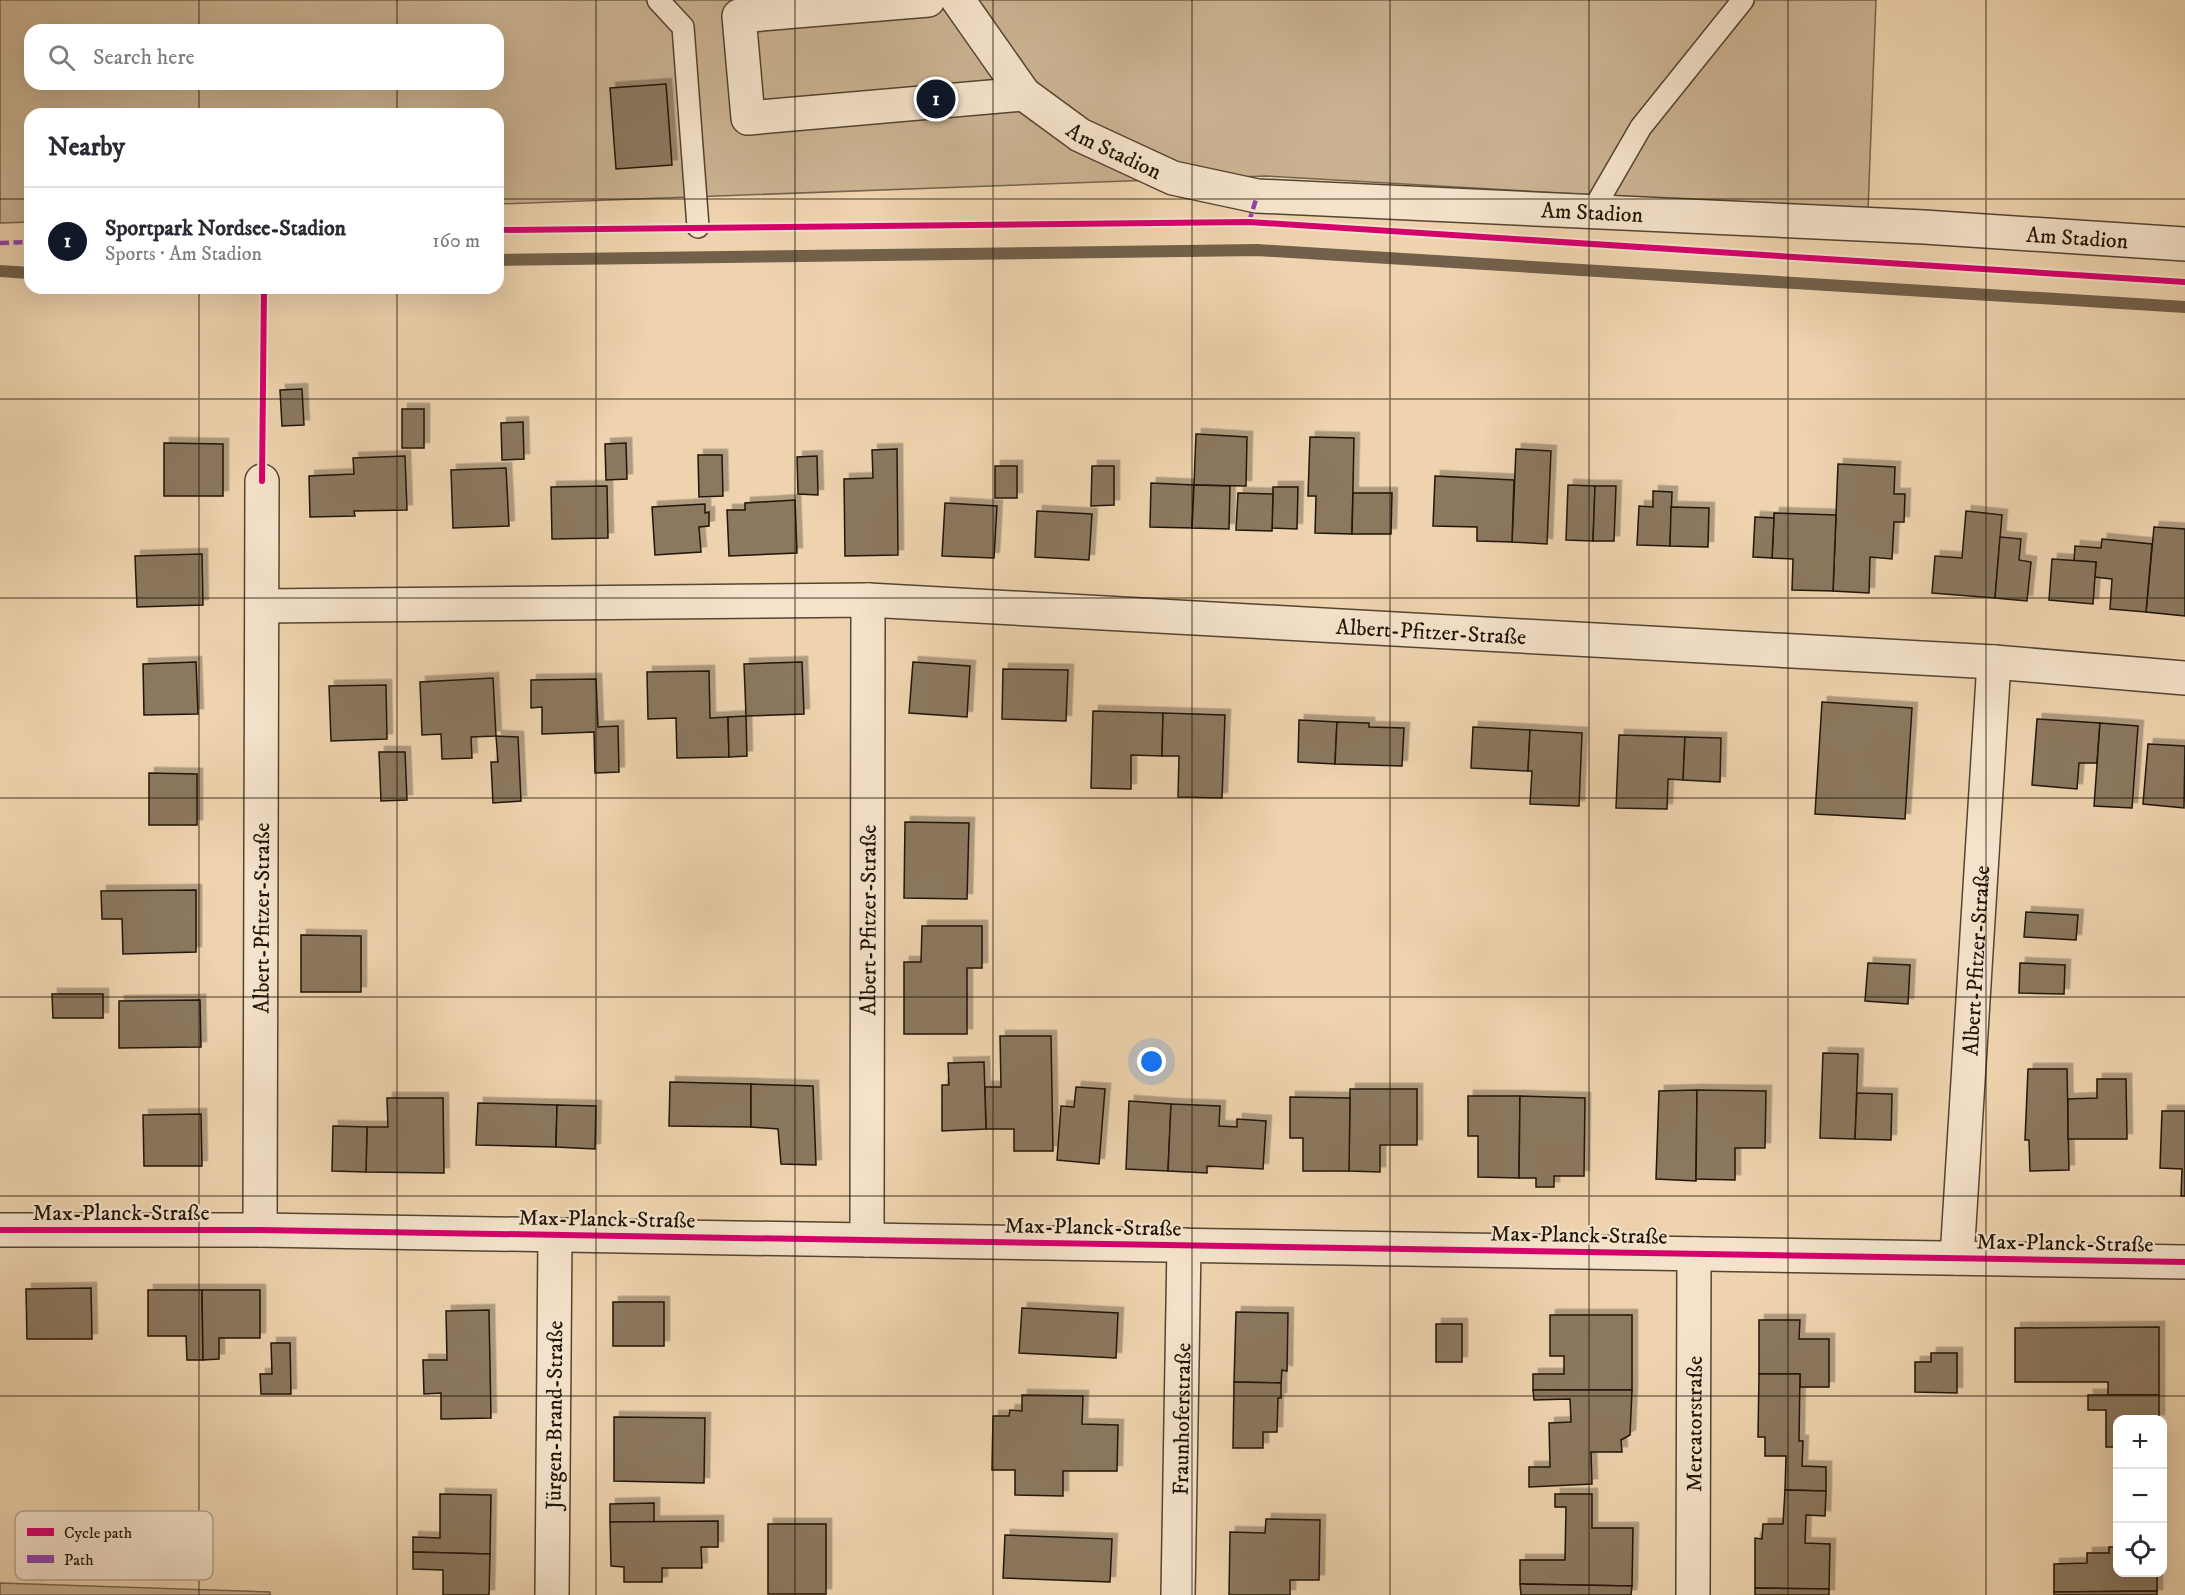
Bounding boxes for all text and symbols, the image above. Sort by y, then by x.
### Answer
search box [24,24,504,90]
icon: search [45,41,78,74]
text: Search here [93,44,195,71]
pin: 1 [916,76,956,122]
street label: Am Stadion [1060,117,1166,186]
text: Nearby [48,131,125,164]
street label: Am Stadion [1540,197,1644,229]
text: Sportpark Nordsee-Stadion [105,215,346,242]
street label: Am Stadion [2025,222,2130,255]
text: 1 [64,229,71,254]
text: 160 m [432,229,480,254]
text: Sports · Am Stadion [105,242,262,267]
street label: Albert-Pfitzer-Straße [1335,614,1527,651]
street label: Albert-Pfitzer-Straße [249,823,276,1013]
street label: Albert-Pfitzer-Straße [855,825,883,1015]
street label: Albert-Pfitzer-Straße [1958,865,1996,1057]
your location [1137,1047,1166,1076]
street label: Max-Planck-Straße [32,1200,210,1227]
street label: Max-Planck-Straße [518,1204,696,1235]
street label: Max-Planck-Straße [1004,1212,1182,1243]
street label: Max-Planck-Straße [1490,1220,1668,1251]
street label: Max-Planck-Straße [1976,1228,2154,1259]
street label: Jürgen-Brand-Straße [541,1321,569,1511]
street label: Fraunhoferstraße [1168,1342,1197,1496]
street label: Mercatorstraße [1681,1356,1709,1492]
map controls [2113,1415,2167,1577]
button: + [2113,1415,2167,1469]
button: − [2113,1469,2167,1523]
legend [15,1511,213,1580]
text: Cycle path [64,1523,133,1543]
button: locate [2113,1523,2167,1577]
text: Path [64,1550,94,1570]

